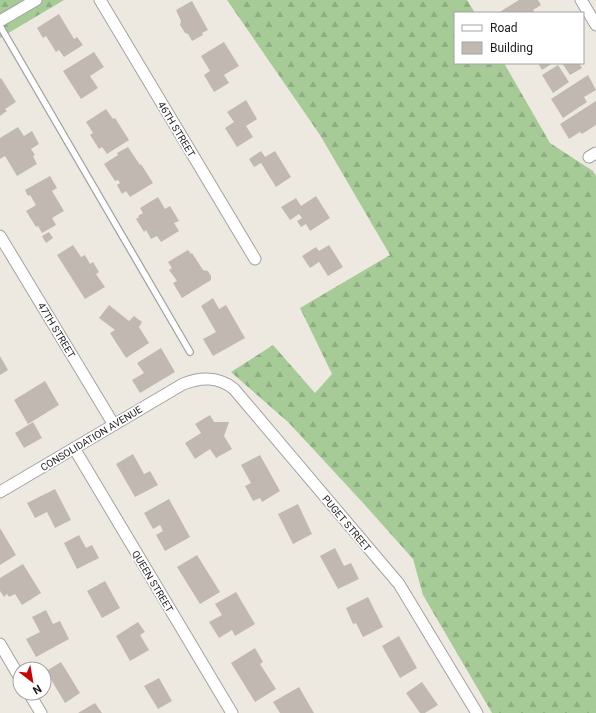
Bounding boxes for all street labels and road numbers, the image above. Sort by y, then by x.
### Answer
street label: 46TH STREET [156,100,197,159]
street label: 47TH STREET [36,301,77,360]
street label: CONSOLIDATION AVENUE [39,404,144,473]
street label: PUGET STREET [320,493,373,553]
street label: QUEEN STREET [130,548,175,614]

